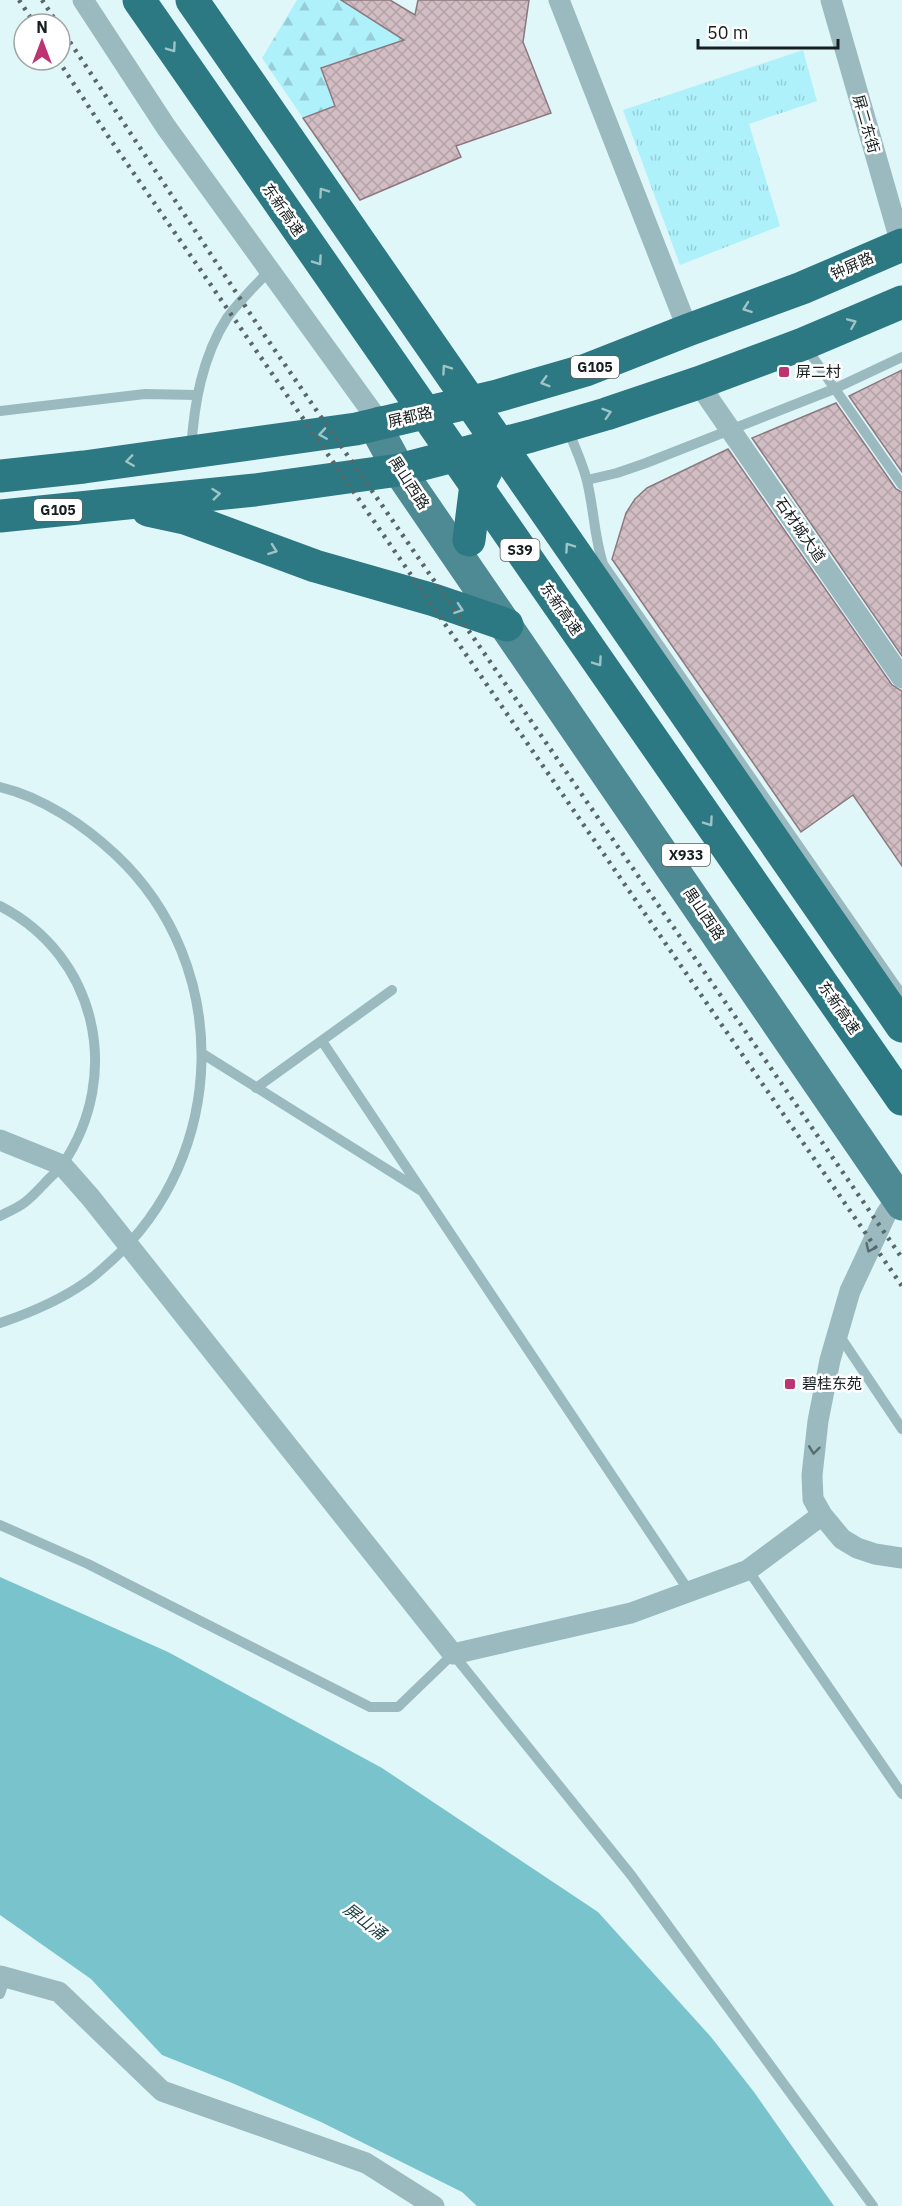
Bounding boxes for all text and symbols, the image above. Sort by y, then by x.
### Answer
north arrow [12,12,72,72]
scale bar [698,12,838,50]
text: N [36,17,48,37]
text: 50 m [707,21,749,44]
one-way arrow [165,42,176,53]
street label: 屏二东街 [849,92,884,155]
street label: 东新高速 [258,180,308,240]
one-way arrow [319,187,330,198]
street label: 钟屏路 [827,248,876,283]
one-way arrow [311,254,322,265]
one-way arrow [743,301,753,314]
one-way arrow [846,318,857,330]
road number: G105 [571,356,619,378]
place label: 屏二村 [796,362,841,381]
one-way arrow [442,365,453,376]
marker: 屏二村 [777,365,791,379]
one-way arrow [540,375,551,387]
street label: 屏都路 [386,402,434,431]
one-way arrow [601,408,612,420]
one-way arrow [318,427,328,440]
street label: 禺山西路 [385,452,434,513]
one-way arrow [125,454,134,467]
one-way arrow [212,488,221,501]
street label: 石材城大道 [771,494,830,566]
road number: G105 [34,499,82,521]
road number: S39 [500,539,540,561]
one-way arrow [565,542,576,553]
one-way arrow [267,543,278,556]
street label: 东新高速 [536,579,586,639]
one-way arrow [453,601,463,614]
one-way arrow [591,655,602,666]
one-way arrow [702,815,713,826]
road number: X933 [662,844,710,866]
street label: 禺山西路 [680,884,729,944]
street label: 东新高速 [814,978,864,1038]
one-way arrow [865,1242,877,1253]
place label: 碧桂东苑 [802,1374,862,1393]
marker: 碧桂东苑 [783,1377,797,1391]
one-way arrow [809,1445,821,1454]
water label: 屏山涌 [340,1899,392,1945]

